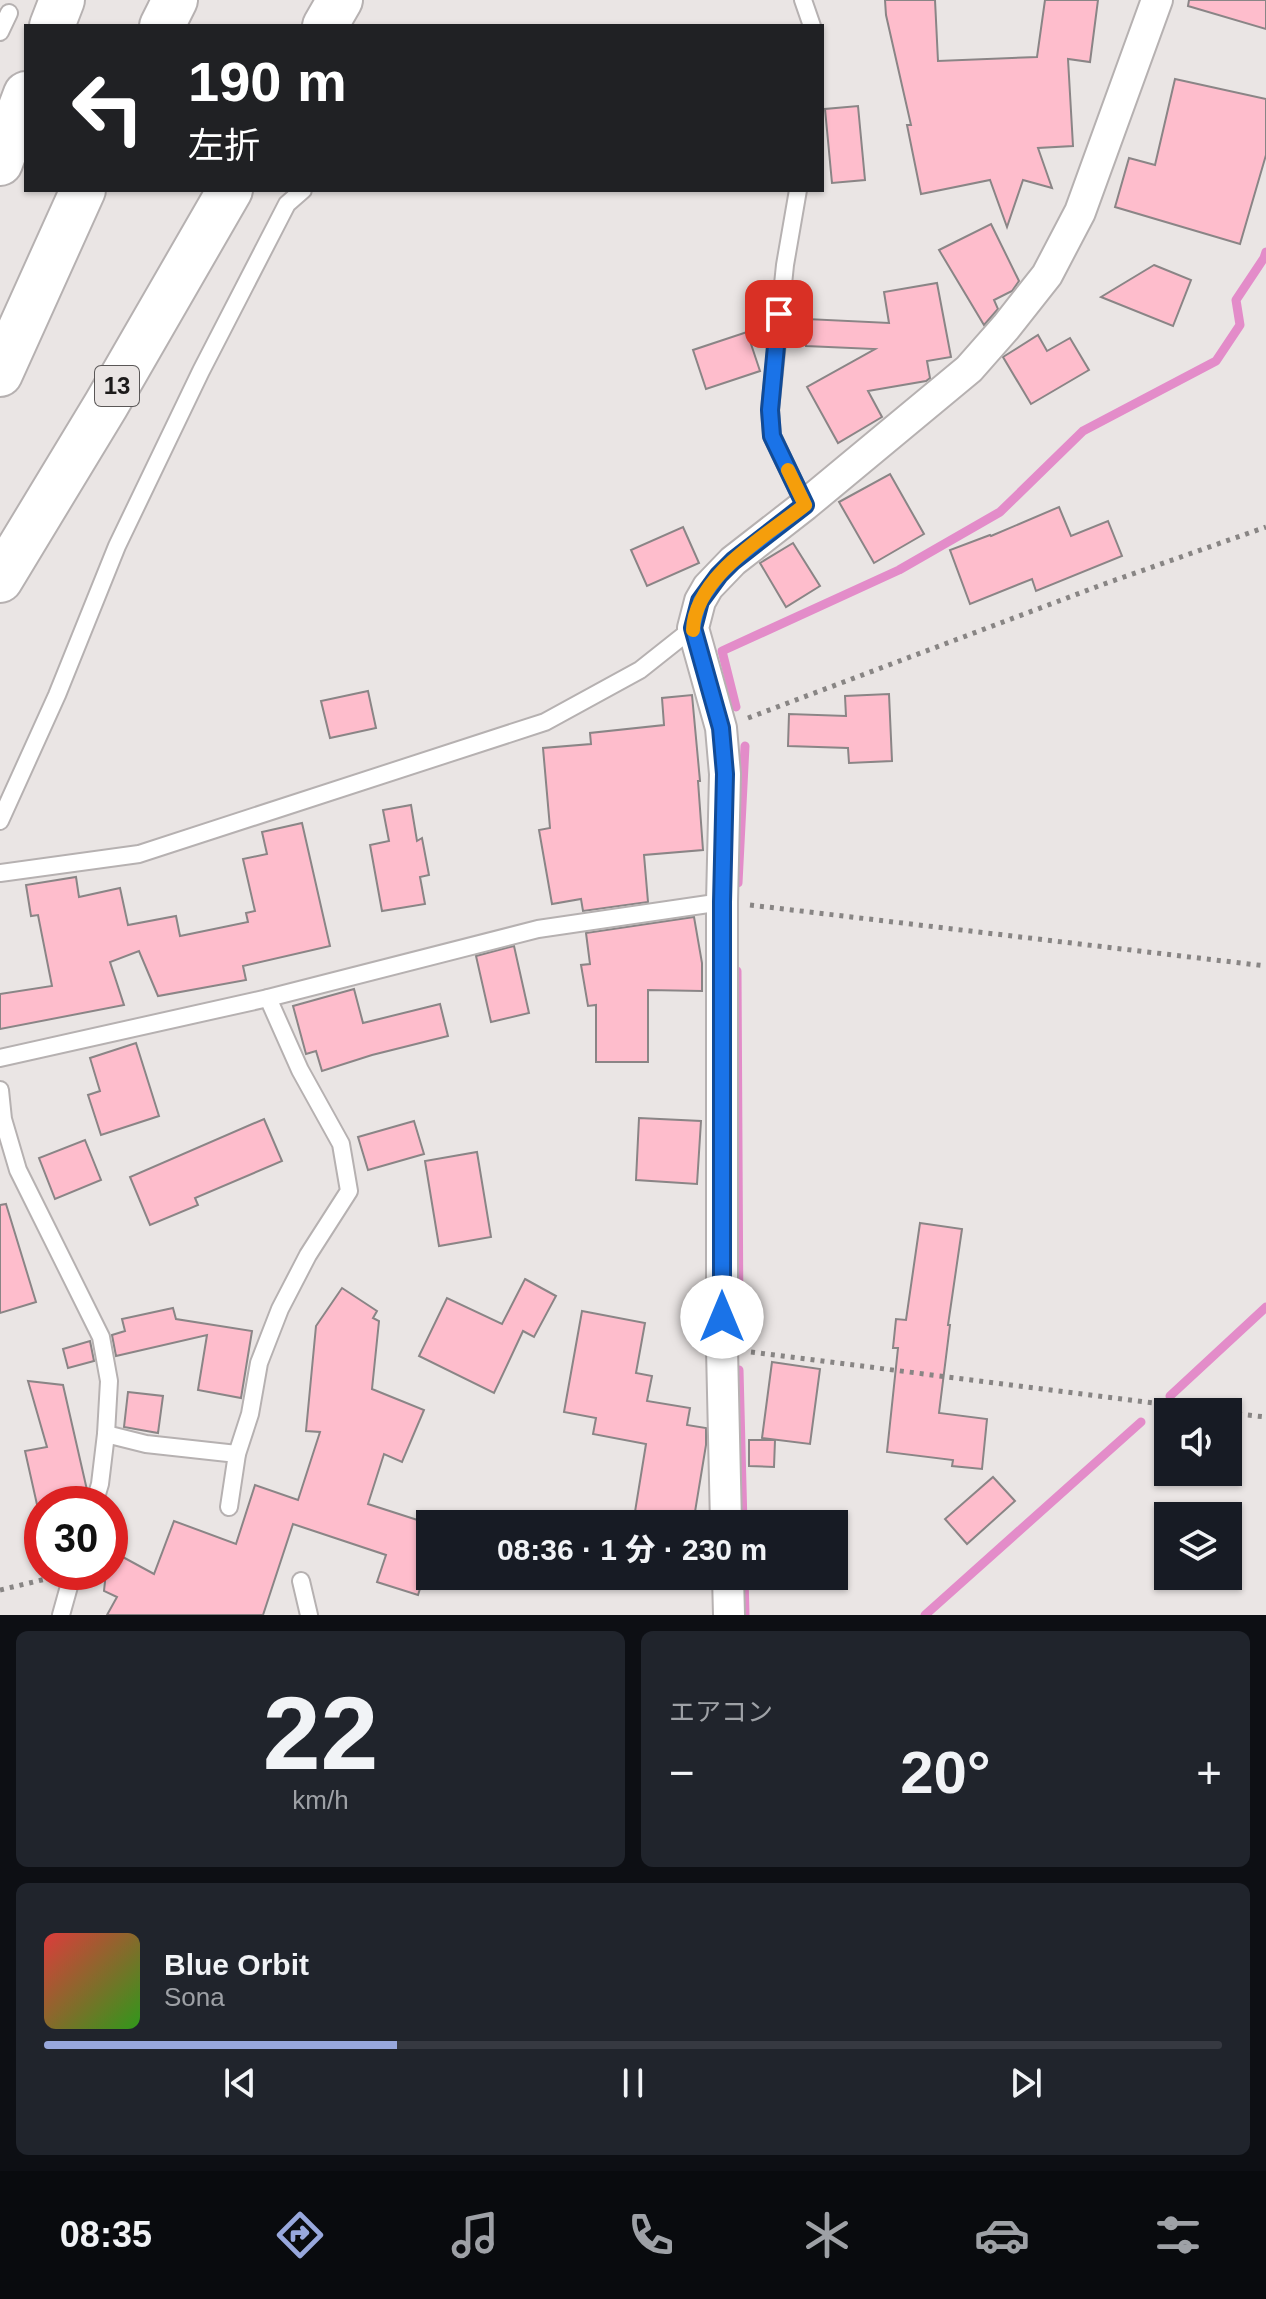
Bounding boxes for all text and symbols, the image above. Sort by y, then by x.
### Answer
text: 190 m [188,50,347,113]
icon: left [56,56,160,160]
text: 左折 [188,125,260,166]
pin [745,280,813,348]
icon: arrive [757,292,801,336]
road number: 13 [95,366,139,406]
position arrow [680,1275,764,1359]
map controls [1154,1398,1242,1590]
button: sound [1154,1398,1242,1486]
speed limit sign: 30 [24,1486,128,1590]
button: layers [1154,1502,1242,1590]
text: 08:36 · 1 分 · 230 m [497,1533,767,1566]
text: 22 [263,1675,378,1791]
text: エアコン [669,1697,773,1727]
text: 20° [900,1739,991,1806]
text: − [669,1748,695,1797]
text: + [1196,1748,1222,1797]
text: km/h [292,1785,349,1815]
text: Blue Orbit [164,1948,309,1981]
text: Sona [164,1982,225,2012]
icon: previous [218,2061,262,2105]
icon: pause [611,2061,655,2105]
icon: next [1004,2061,1048,2105]
icon: directions [272,2207,328,2263]
icon: music [447,2207,503,2263]
icon: phone [623,2207,679,2263]
icon: climate [799,2207,855,2263]
icon: car [974,2207,1030,2263]
icon: filters [1150,2207,1206,2263]
text: 08:35 [60,2214,152,2255]

